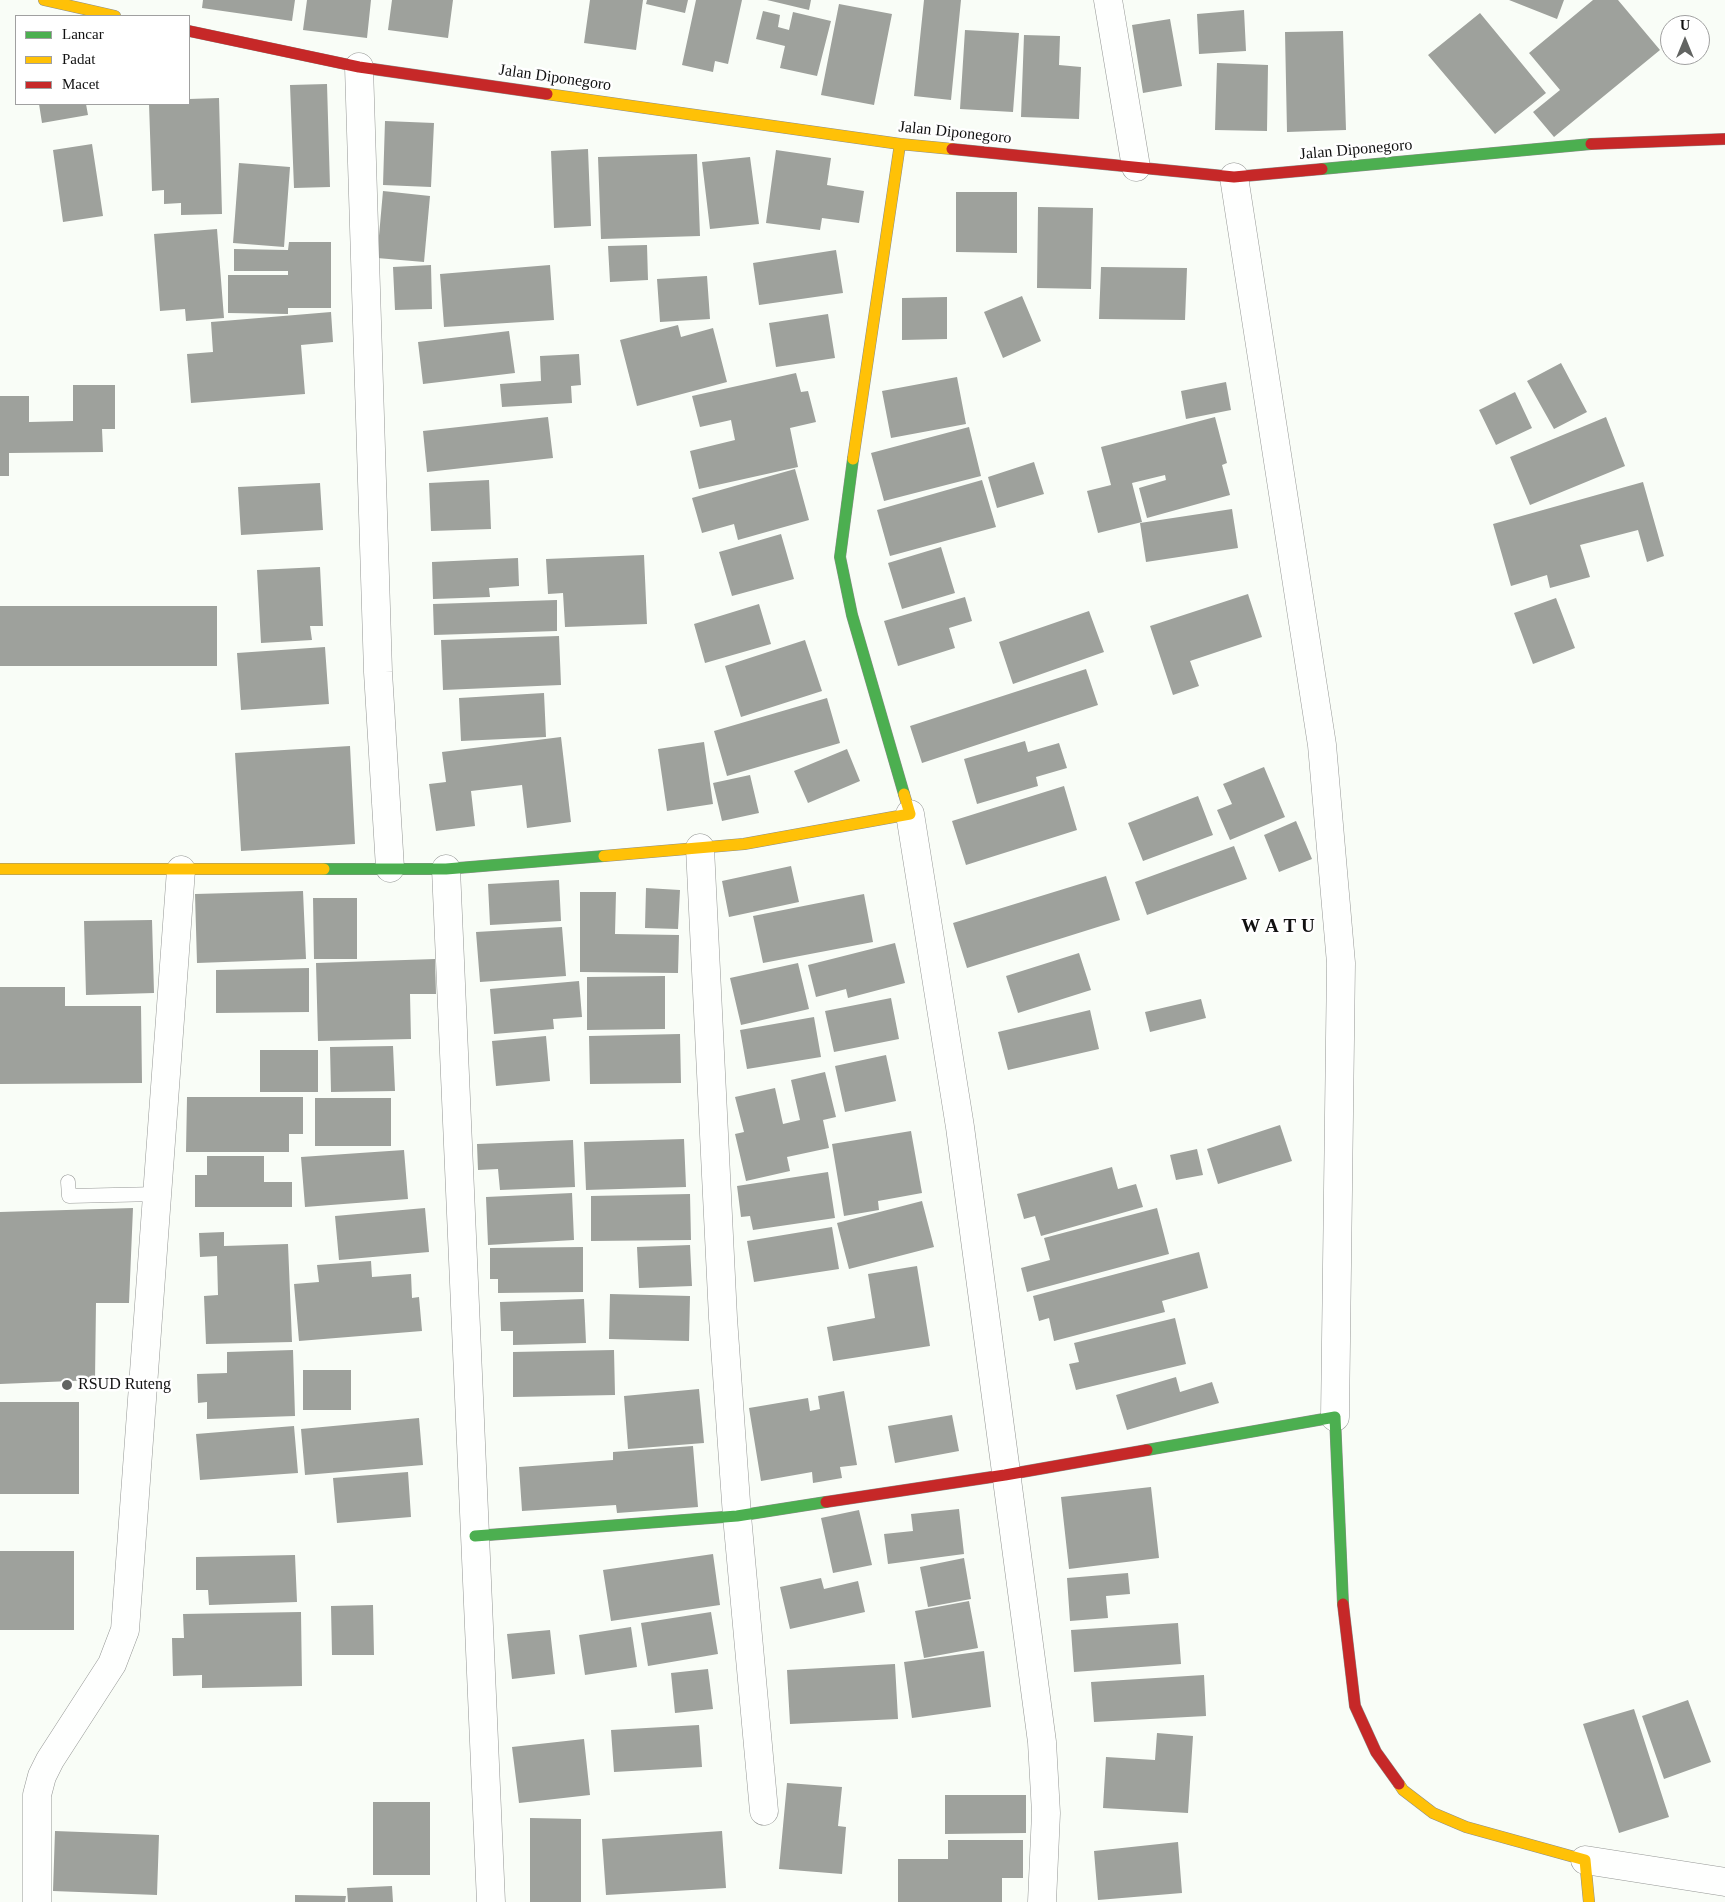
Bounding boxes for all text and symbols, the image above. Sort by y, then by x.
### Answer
legend [15,15,190,105]
north arrow [1660,15,1710,65]
text: U [1680,18,1690,33]
text: Lancar [62,26,104,42]
text: Padat [62,51,95,67]
street label: Jalan Diponegoro [498,61,612,95]
text: Macet [62,76,99,92]
street label: Jalan Diponegoro [898,118,1012,148]
street label: Jalan Diponegoro [1299,135,1413,165]
district label: W A T U [1241,916,1315,938]
place label: RSUD Ruteng [78,1375,171,1395]
marker: RSUD Ruteng [60,1378,74,1392]

